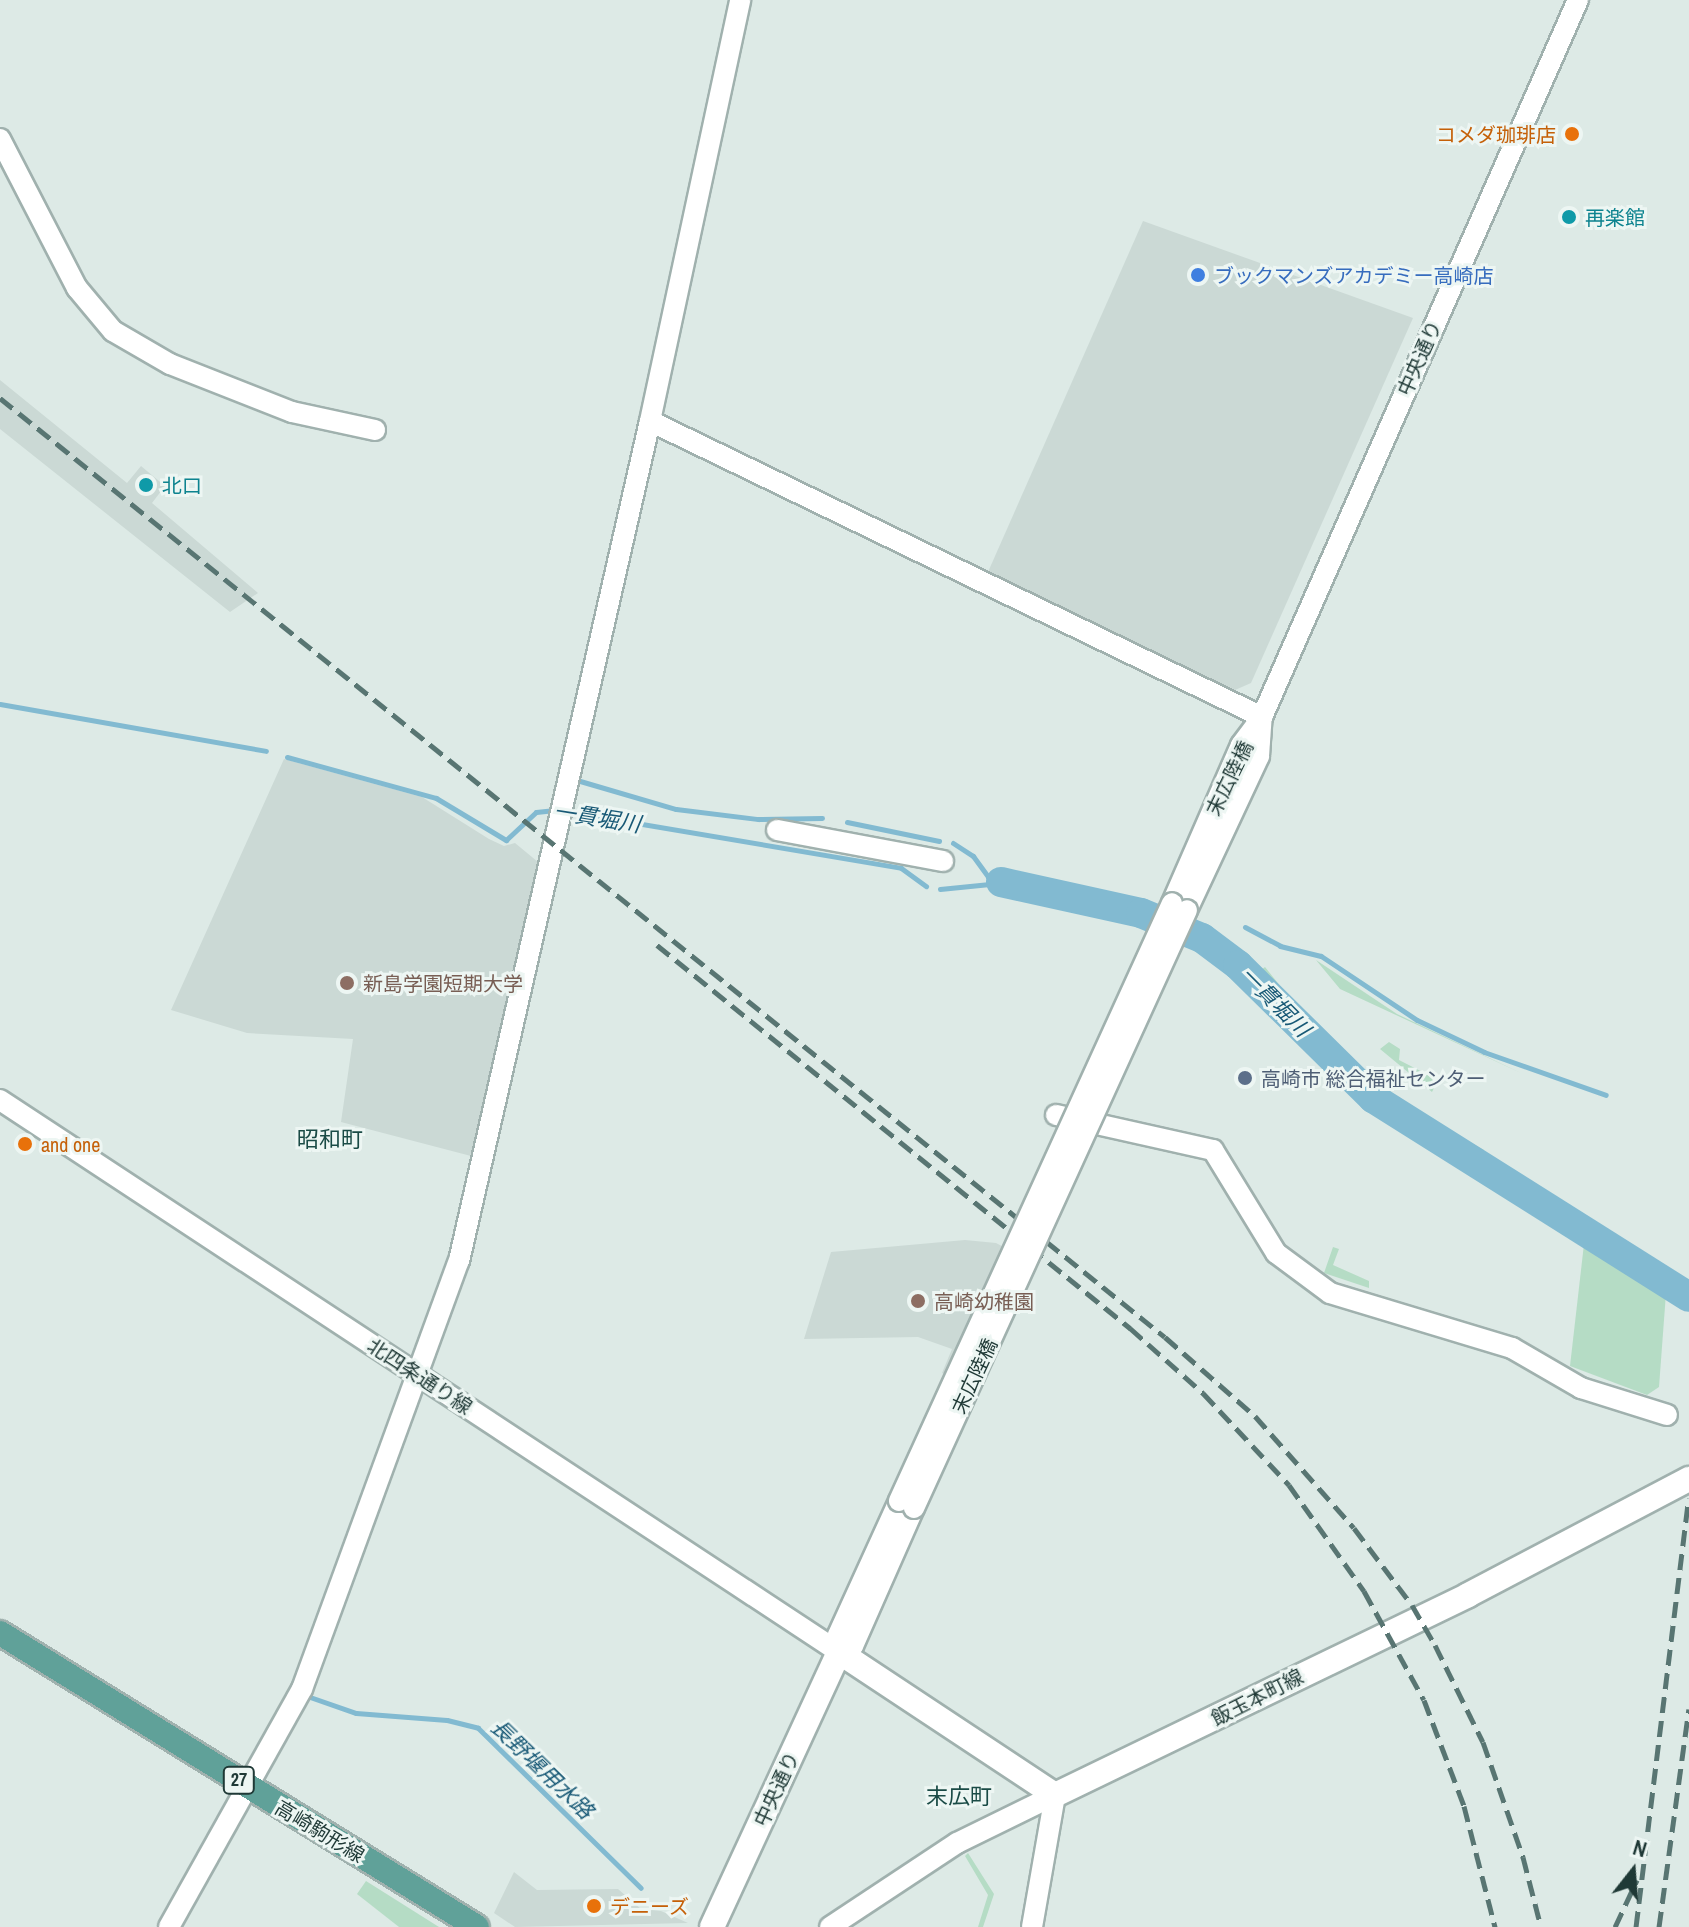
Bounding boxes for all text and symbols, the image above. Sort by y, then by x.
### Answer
place label: コメダ珈琲店 [1436,122,1556,146]
marker: コメダ珈琲店 [1563,125,1581,143]
place label: 再楽館 [1585,205,1645,229]
marker: 再楽館 [1560,208,1578,226]
place label: ブックマンズアカデミー高崎店 [1214,263,1494,287]
marker: ブックマンズアカデミー高崎店 [1189,266,1207,284]
street label: 中央通り [1392,317,1446,399]
place label: 北口 [162,473,202,497]
marker: 北口 [137,476,155,494]
street label: 末広陸橋 [1201,737,1257,819]
water label: 一貫堀川 [551,798,643,838]
water label: 一貫堀川 [1235,962,1315,1042]
place label: 新島学園短期大学 [363,971,523,995]
marker: 新島学園短期大学 [338,974,356,992]
place label: 高崎市 総合福祉センター [1261,1066,1486,1090]
marker: 高崎市 総合福祉センター [1236,1069,1254,1087]
district label: 昭和町 [297,1127,363,1153]
place label: and one [41,1132,100,1156]
marker: and one [16,1135,34,1153]
place label: 高崎幼稚園 [934,1289,1034,1313]
marker: 高崎幼稚園 [909,1292,927,1310]
street label: 北四条通り線 [363,1333,477,1419]
street label: 末広陸橋 [946,1335,1002,1417]
street label: 飯玉本町線 [1207,1664,1307,1730]
water label: 長野堰用水路 [485,1714,599,1824]
street label: 中央通り [748,1748,804,1830]
road number: 27 [221,1766,257,1794]
district label: 末広町 [926,1784,992,1810]
street label: 高崎駒形線 [271,1795,369,1867]
north arrow [1593,1831,1673,1911]
text: N [1629,1832,1651,1864]
place label: デニーズ [610,1894,690,1918]
marker: デニーズ [585,1897,603,1915]

